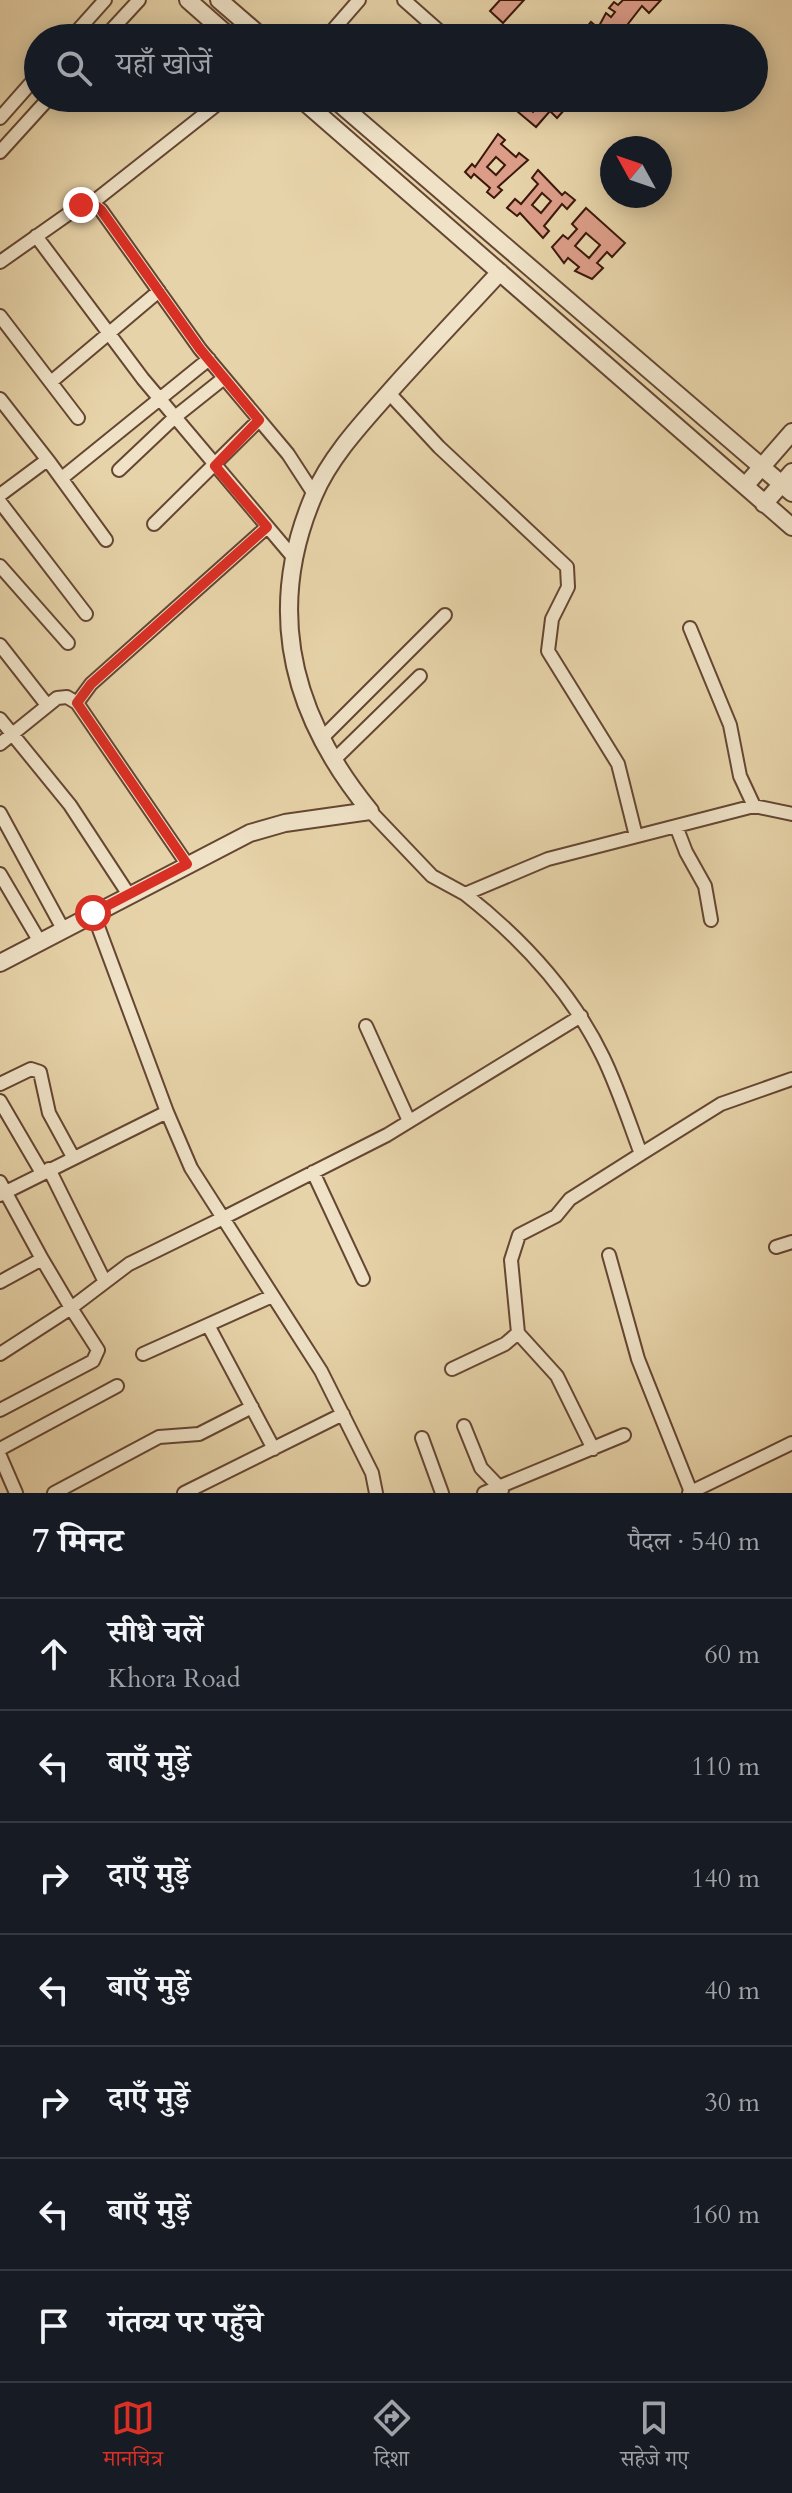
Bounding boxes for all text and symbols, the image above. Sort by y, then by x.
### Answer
search box [24,24,768,112]
text: यहाँ खोजें [116,44,212,85]
icon: search [52,46,96,90]
north arrow [600,136,672,208]
route end [63,187,99,223]
route start [75,895,111,931]
text: 7 मिनट [32,1518,123,1564]
text: पैदल · 540 m [628,1524,760,1559]
text: सीधे चलें [108,1612,203,1653]
icon: ahead [32,1632,76,1676]
text: 60 m [704,1637,760,1672]
text: Khora Road [108,1661,241,1696]
text: बाएँ मुड़ें [108,1742,190,1783]
icon: left [32,1744,76,1788]
text: 110 m [691,1749,760,1784]
text: दाएँ मुड़ें [108,1854,190,1895]
icon: right [32,1856,76,1900]
text: 140 m [691,1861,760,1896]
text: बाएँ मुड़ें [108,1966,190,2007]
icon: left [32,1968,76,2012]
text: 40 m [704,1973,760,2008]
text: दाएँ मुड़ें [108,2078,190,2119]
icon: right [32,2080,76,2124]
text: 30 m [704,2085,760,2120]
text: बाएँ मुड़ें [108,2190,190,2231]
icon: left [32,2192,76,2236]
text: 160 m [691,2197,760,2232]
text: गंतव्य पर पहुँचे [108,2302,263,2343]
icon: arrive [32,2304,76,2348]
tab: मानचित्र [103,2396,163,2480]
tab: दिशा [370,2396,414,2480]
tab: सहेजे गए [620,2396,689,2480]

